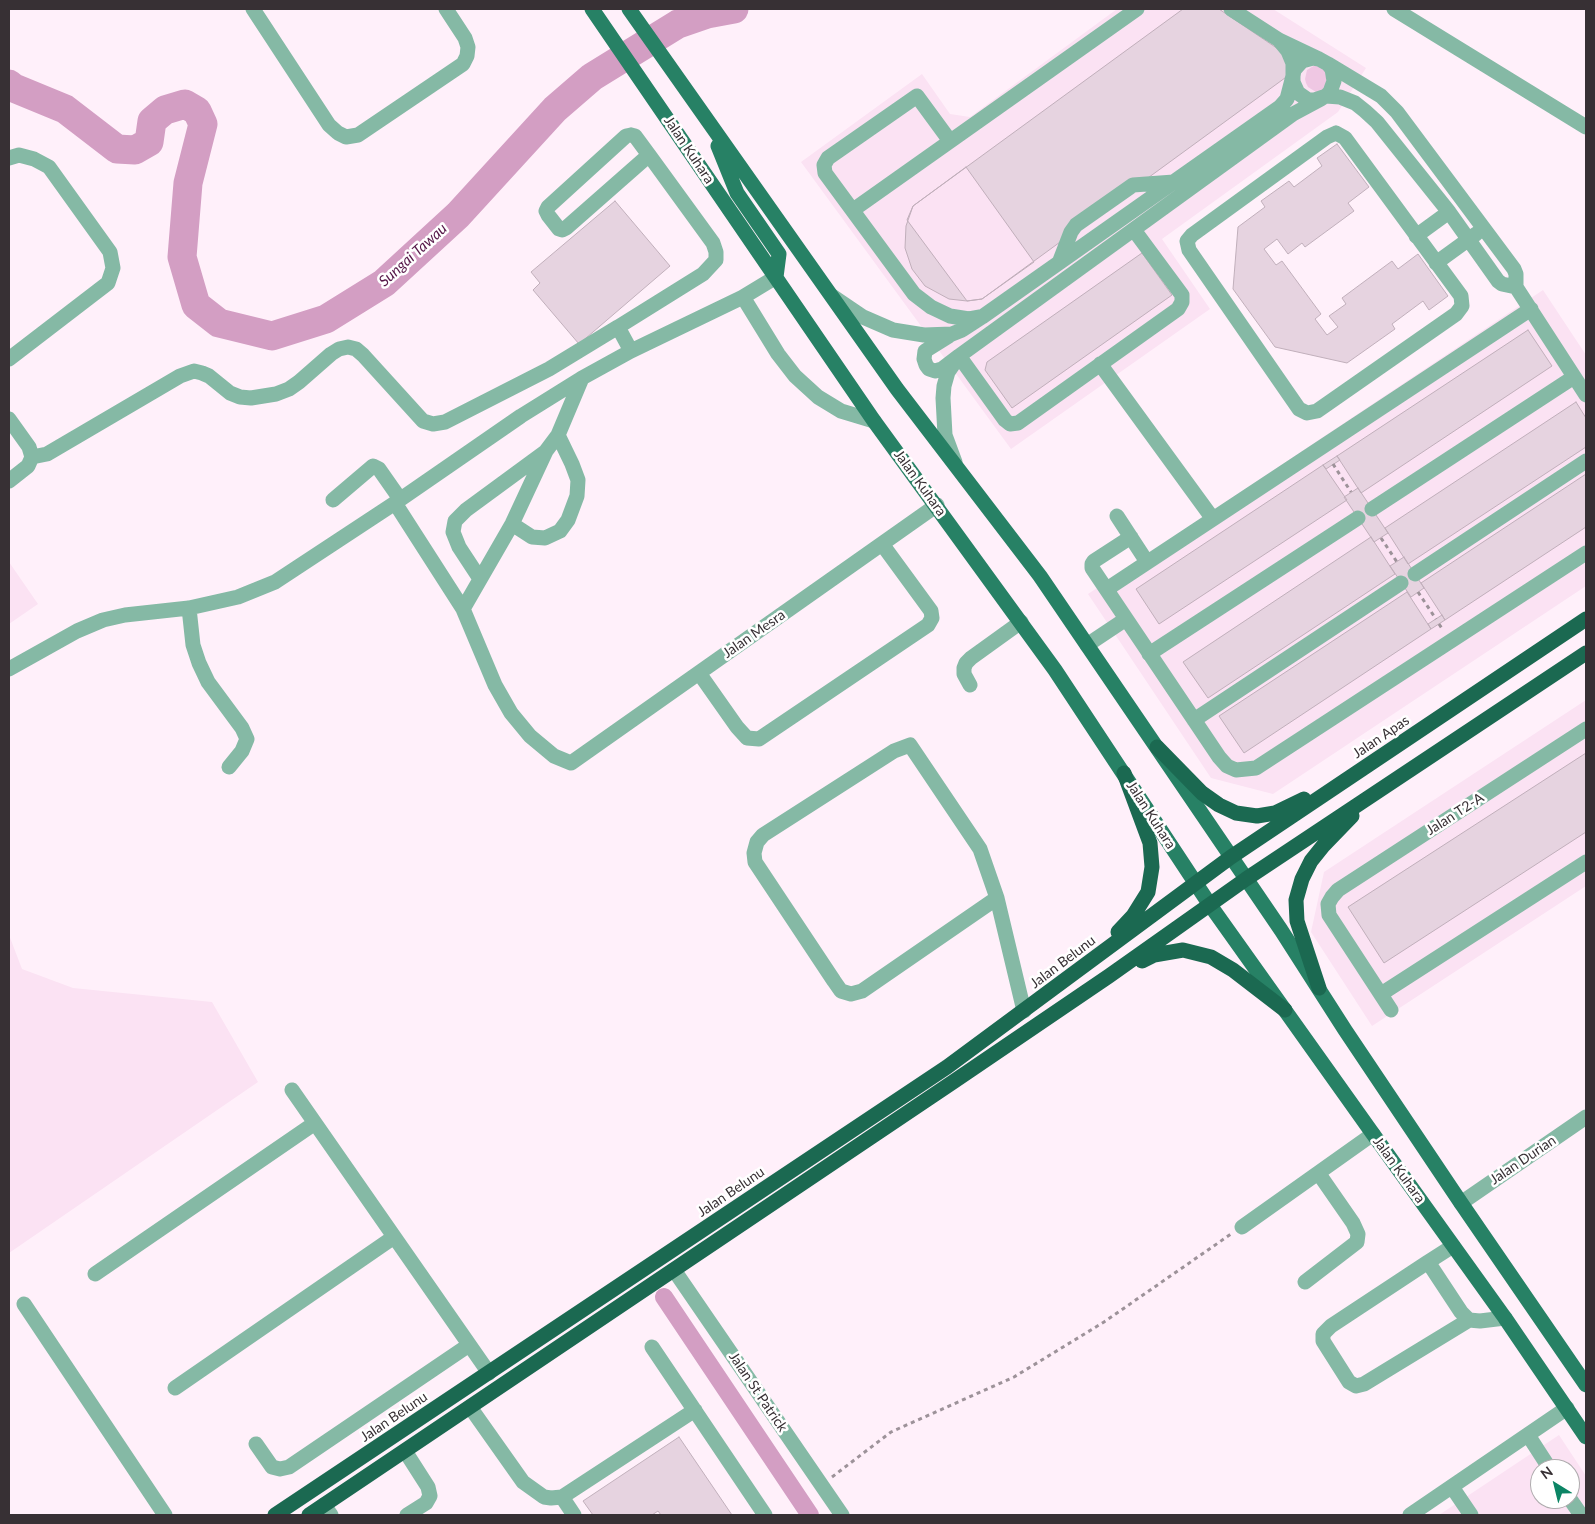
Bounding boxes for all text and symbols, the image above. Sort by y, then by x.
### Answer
street label: Jalan Kuhara [660,113,718,187]
water label: Sungai Tawau [375,220,451,290]
street label: Jalan Kuhara [890,447,950,519]
street label: Jalan Mesra [720,606,788,662]
street label: Jalan Apas [1350,712,1412,762]
street label: Jalan Kuhara [1123,778,1179,852]
street label: Jalan T2-A [1423,789,1487,839]
street label: Jalan Belunu [1027,932,1099,992]
street label: Jalan Durian [1487,1132,1559,1188]
street label: Jalan Kuhara [1369,1134,1429,1206]
street label: Jalan Belunu [694,1163,768,1221]
street label: Jalan St Patrick [725,1349,791,1435]
street label: Jalan Belunu [357,1388,431,1446]
north arrow [1530,1459,1580,1509]
text: N [1537,1462,1556,1482]

